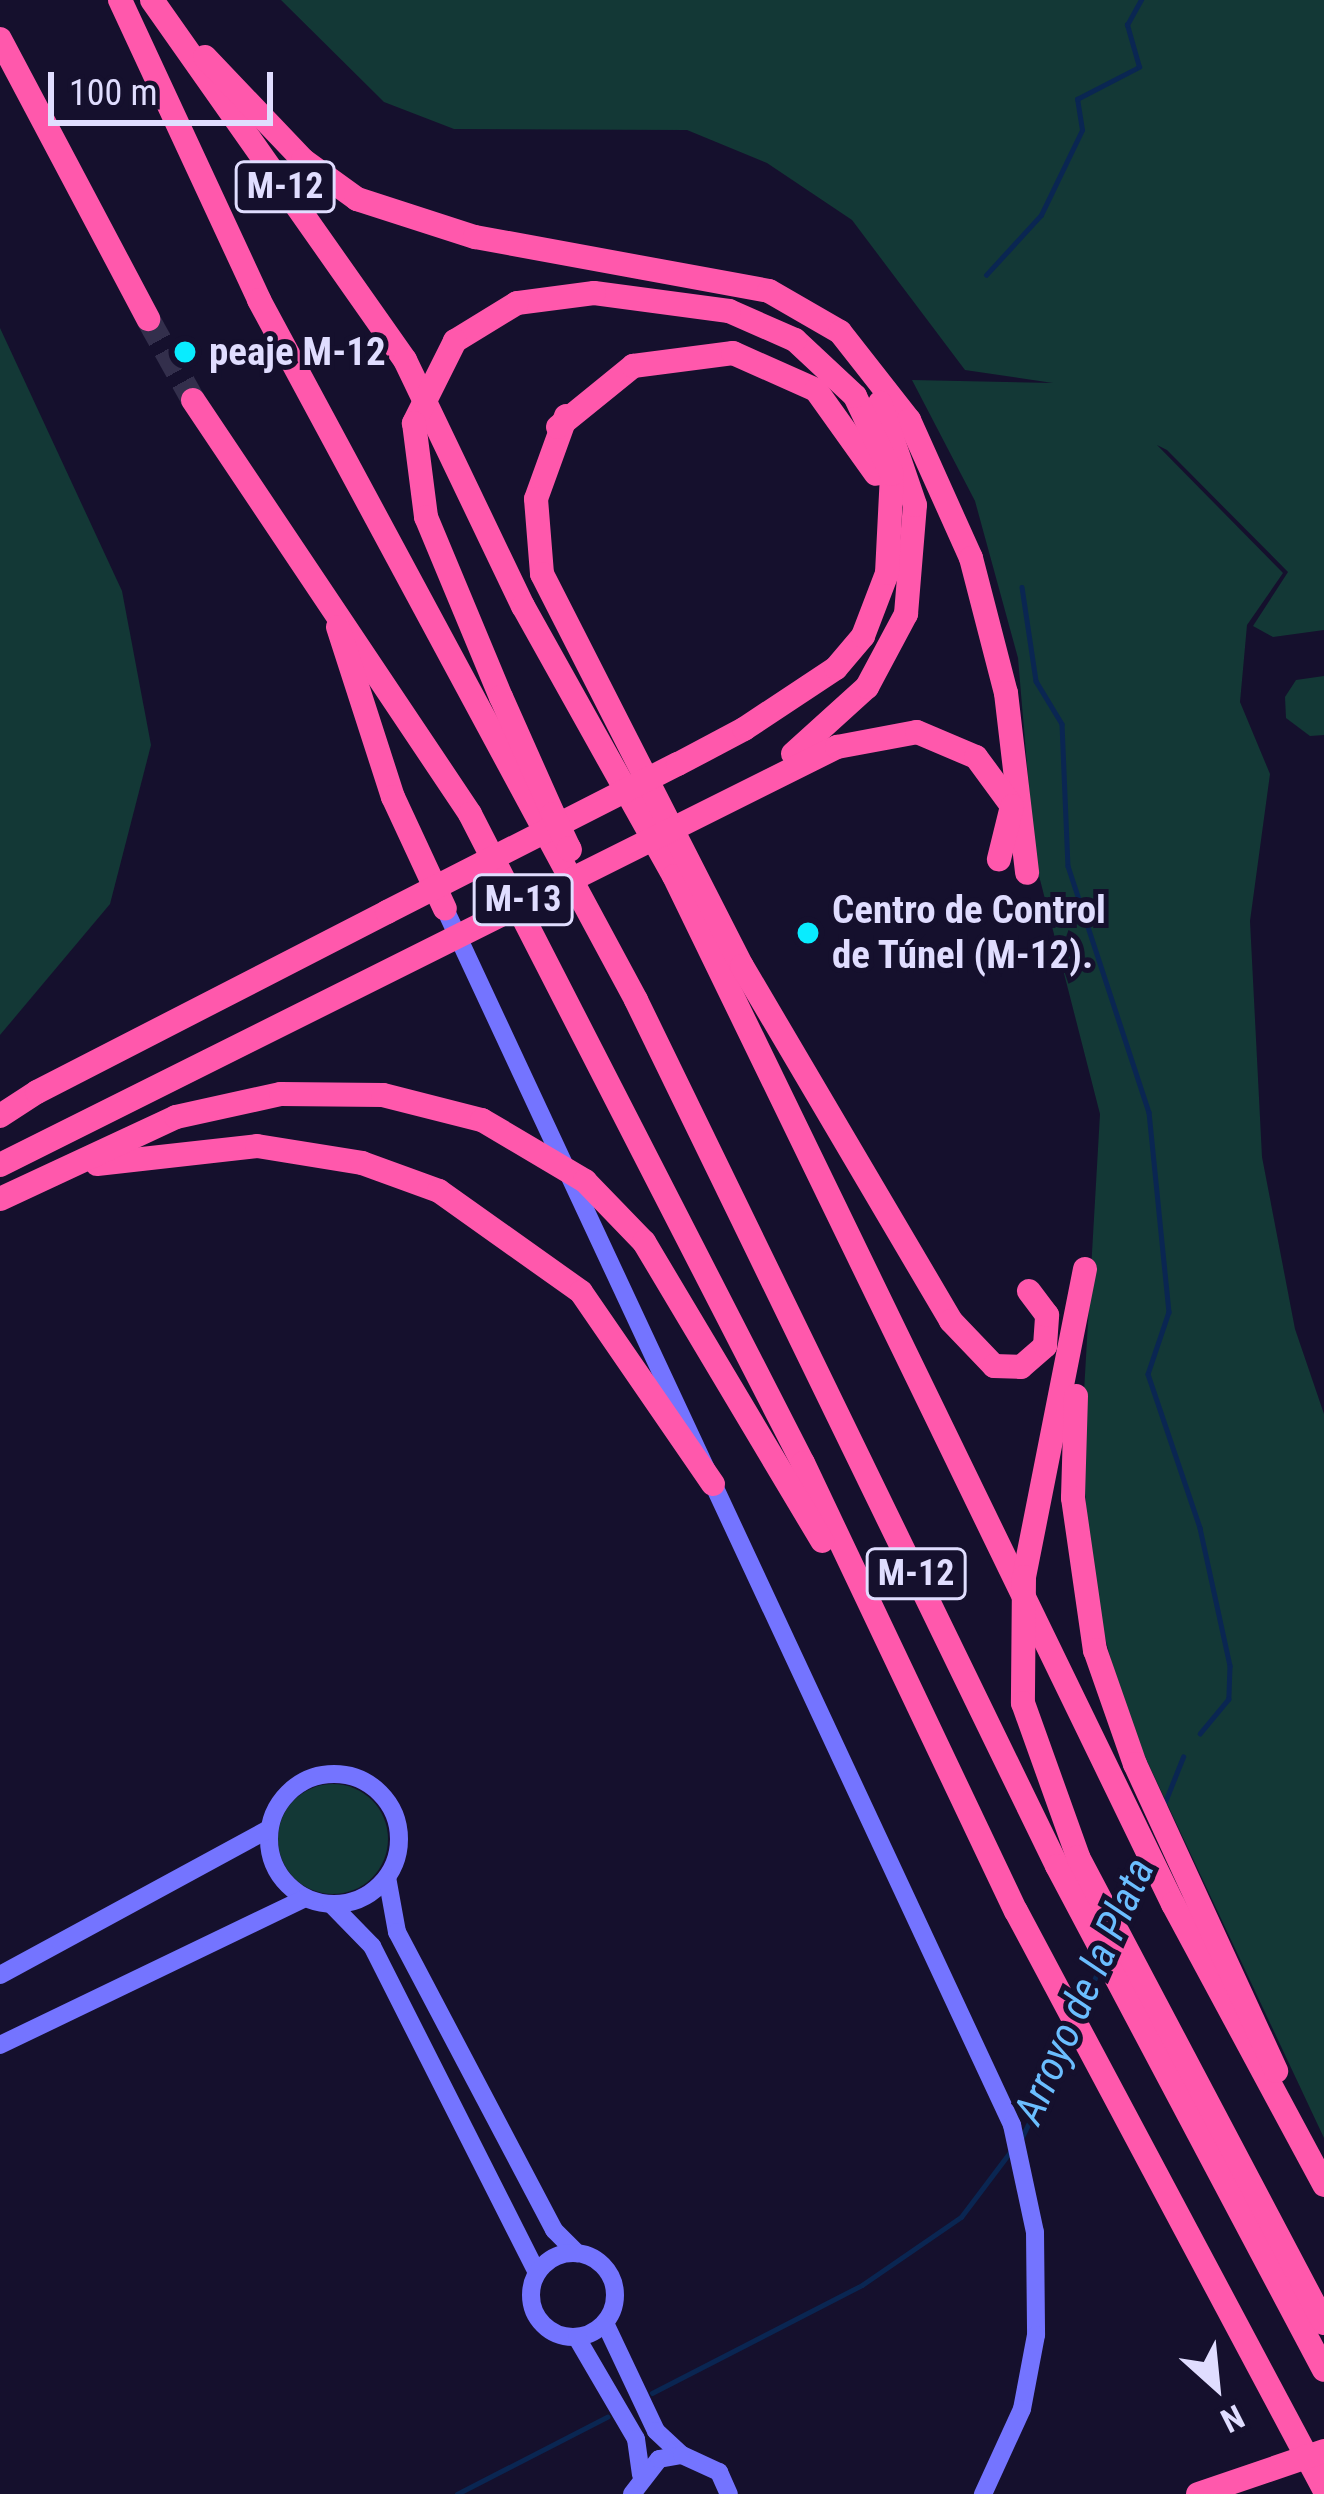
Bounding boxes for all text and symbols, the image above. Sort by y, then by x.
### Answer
scale bar [54,48,279,122]
text: 100 m [69,72,158,114]
road number: M-12 [234,157,336,217]
place label: peaje M-12 [209,329,386,375]
marker: peaje M-12 [172,339,198,365]
road number: M-13 [472,870,574,930]
place label: Centro de Control de Túnel (M-12). [832,888,1106,979]
marker: Centro de Control de Túnel (M-12). [795,920,821,946]
road number: M-12 [865,1544,967,1604]
water label: Arroyo de la Plata [1003,1851,1165,2131]
north arrow [1156,2326,1276,2446]
text: N [1215,2397,1250,2440]

